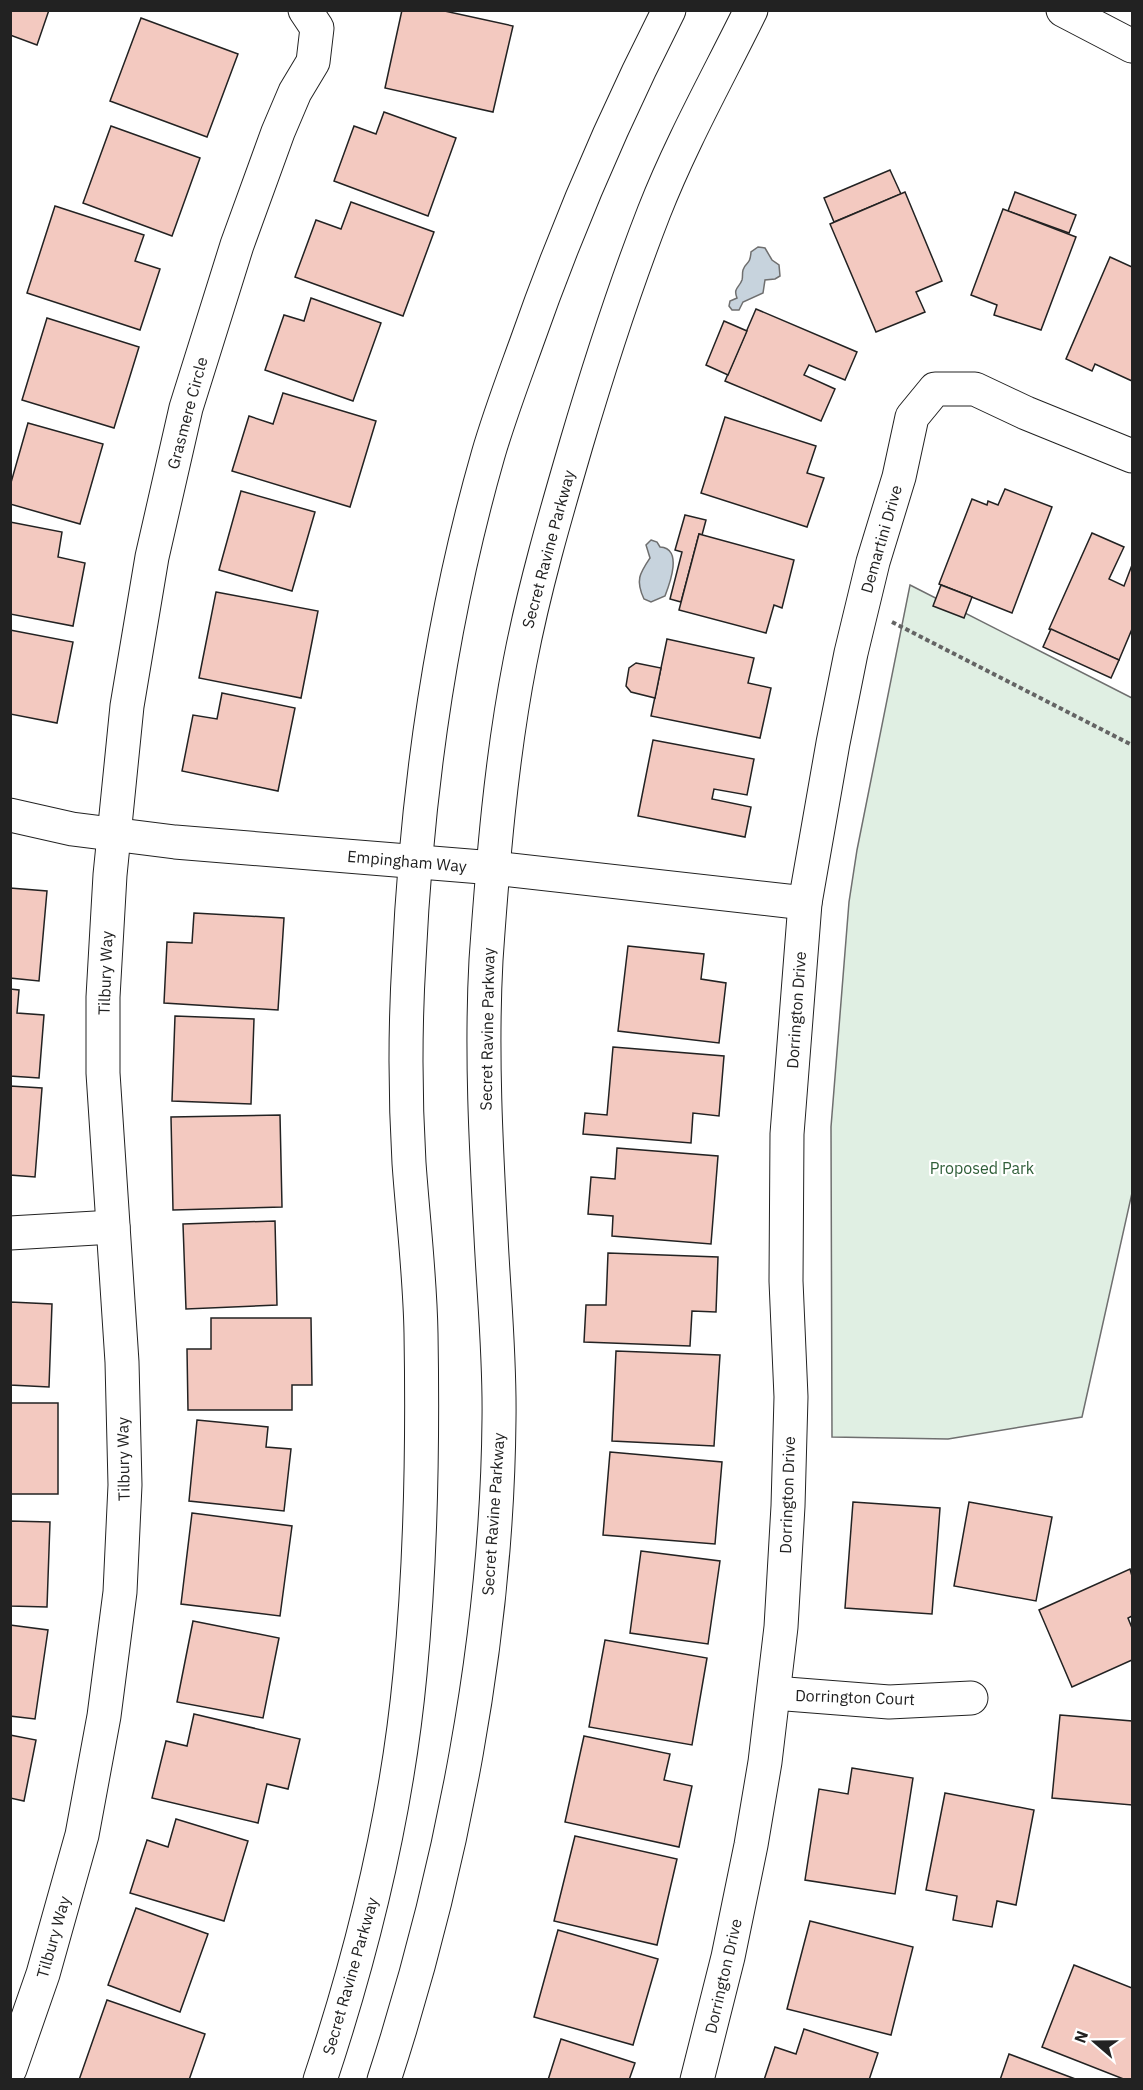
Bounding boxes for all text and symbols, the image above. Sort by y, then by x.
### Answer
street label: Grasmere Circle [162,355,212,471]
street label: Secret Ravine Parkway [517,468,579,630]
street label: Demartini Drive [856,482,906,595]
street label: Empingham Way [346,846,468,876]
street label: Tilbury Way [94,931,116,1015]
street label: Secret Ravine Parkway [476,947,498,1111]
street label: Dorrington Drive [782,950,810,1069]
park label: Proposed Park [930,1158,1035,1178]
street label: Tilbury Way [112,1417,134,1501]
street label: Secret Ravine Parkway [477,1432,509,1596]
street label: Dorrington Drive [775,1436,799,1554]
street label: Dorrington Court [795,1685,915,1709]
street label: Tilbury Way [32,1894,74,1980]
street label: Secret Ravine Parkway [318,1895,382,2057]
street label: Dorrington Drive [700,1916,746,2035]
north arrow [1065,2012,1125,2072]
text: N [1070,2028,1092,2046]

